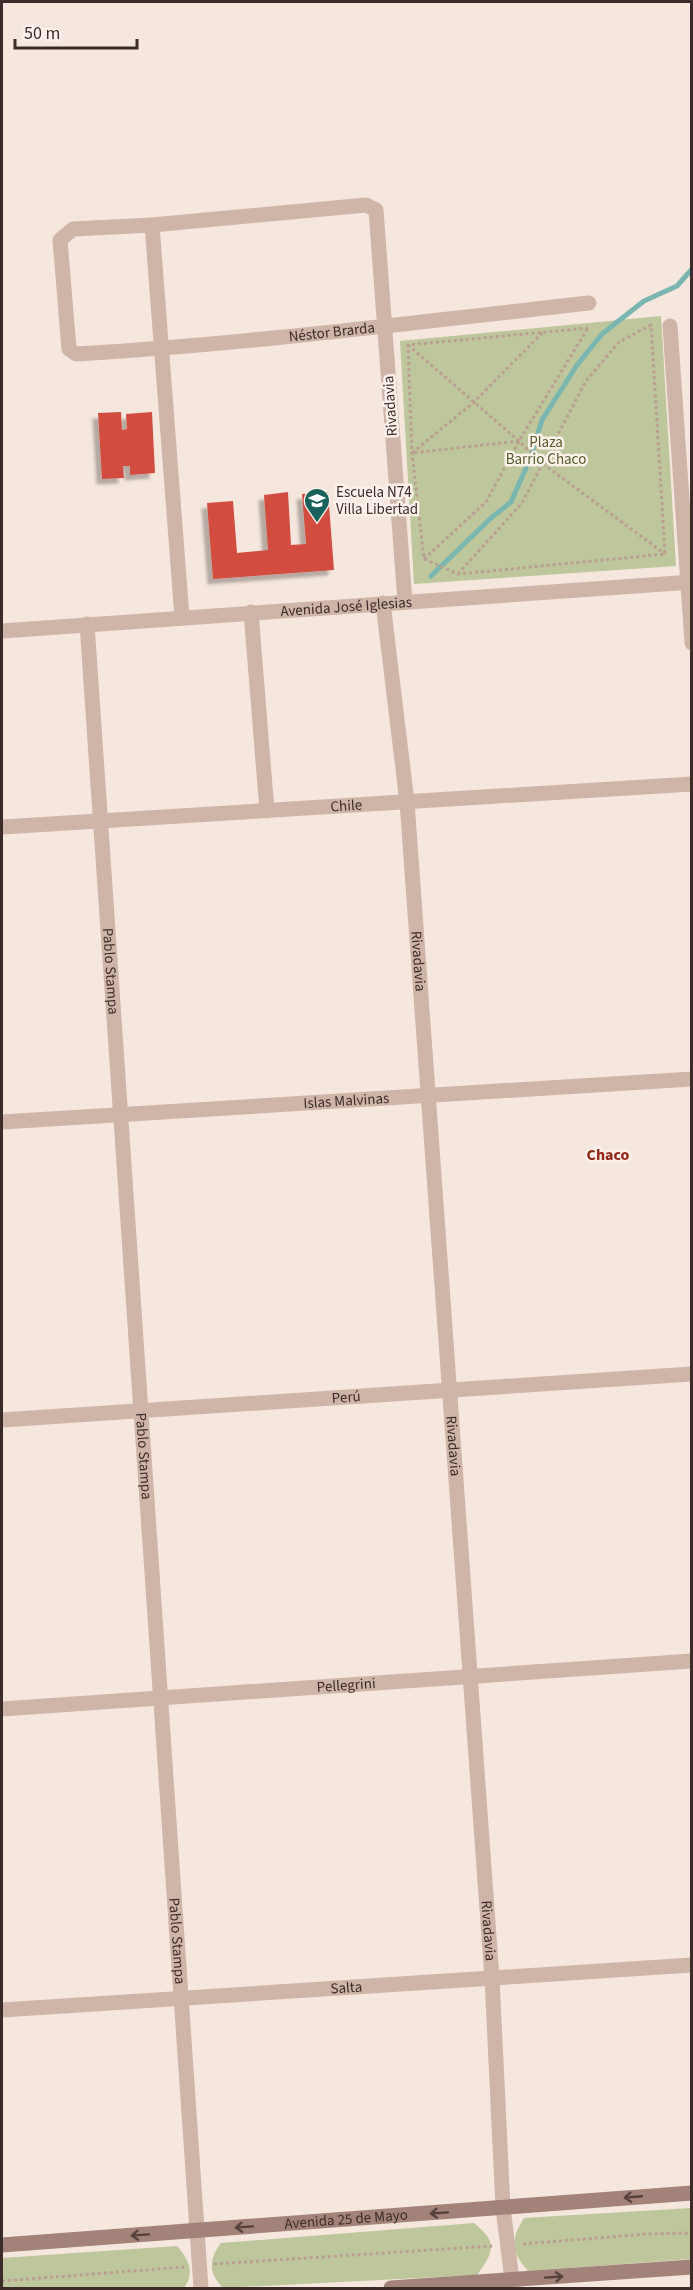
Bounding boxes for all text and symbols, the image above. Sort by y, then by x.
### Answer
scale bar [15,12,136,50]
text: 50 m [24,21,60,46]
street label: Néstor Brarda [288,317,376,347]
street label: Rivadavia [378,375,403,437]
park label: Plaza Barrio Chaco [506,432,586,470]
place label: Escuela N74 Villa Libertad [336,482,418,520]
school or university icon: Escuela N74 Villa Libertad [302,486,332,524]
street label: Avenida José Iglesias [280,592,413,622]
street label: Chile [330,795,363,818]
street label: Pablo Stampa [97,927,124,1015]
street label: Rivadavia [405,930,431,992]
street label: Islas Malvinas [303,1088,390,1114]
district label: Chaco [587,1144,630,1166]
street label: Perú [331,1386,361,1409]
street label: Pablo Stampa [130,1412,157,1500]
street label: Rivadavia [440,1415,466,1477]
street label: Pellegrini [316,1673,376,1698]
street label: Pablo Stampa [163,1897,190,1985]
street label: Rivadavia [475,1900,501,1962]
street label: Salta [330,1977,363,2000]
one-way arrow [624,2192,644,2203]
street label: Avenida 25 de Mayo [284,2204,408,2235]
one-way arrow [429,2208,449,2219]
one-way arrow [235,2222,255,2233]
one-way arrow [130,2230,150,2241]
one-way arrow [544,2271,564,2282]

